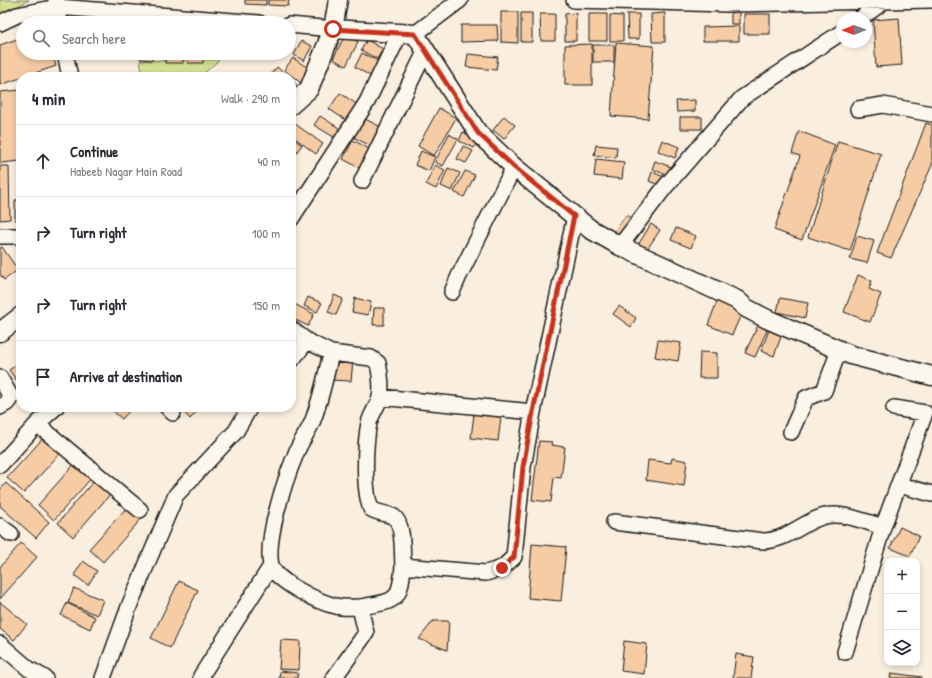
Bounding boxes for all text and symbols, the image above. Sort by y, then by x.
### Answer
north arrow [836,12,872,48]
search box [16,16,296,60]
route start [324,20,342,38]
icon: search [30,27,52,49]
text: Search here [62,28,126,49]
text: 4 min [32,87,65,110]
text: Walk · 290 m [221,89,280,107]
text: Continue [70,141,118,162]
icon: ahead [32,150,54,172]
text: 40 m [257,152,280,170]
text: Habeeb Nagar Main Road [70,162,182,180]
icon: right [32,222,54,244]
text: Turn right [70,222,126,243]
text: 100 m [252,224,280,242]
icon: right [32,294,54,316]
text: Turn right [70,294,126,315]
text: 150 m [252,296,280,314]
icon: arrive [32,366,54,388]
text: Arrive at destination [70,366,182,387]
map controls [884,558,920,666]
button: + [884,558,920,594]
route end [493,559,511,577]
button: − [884,594,920,630]
button: layers [884,630,920,666]

